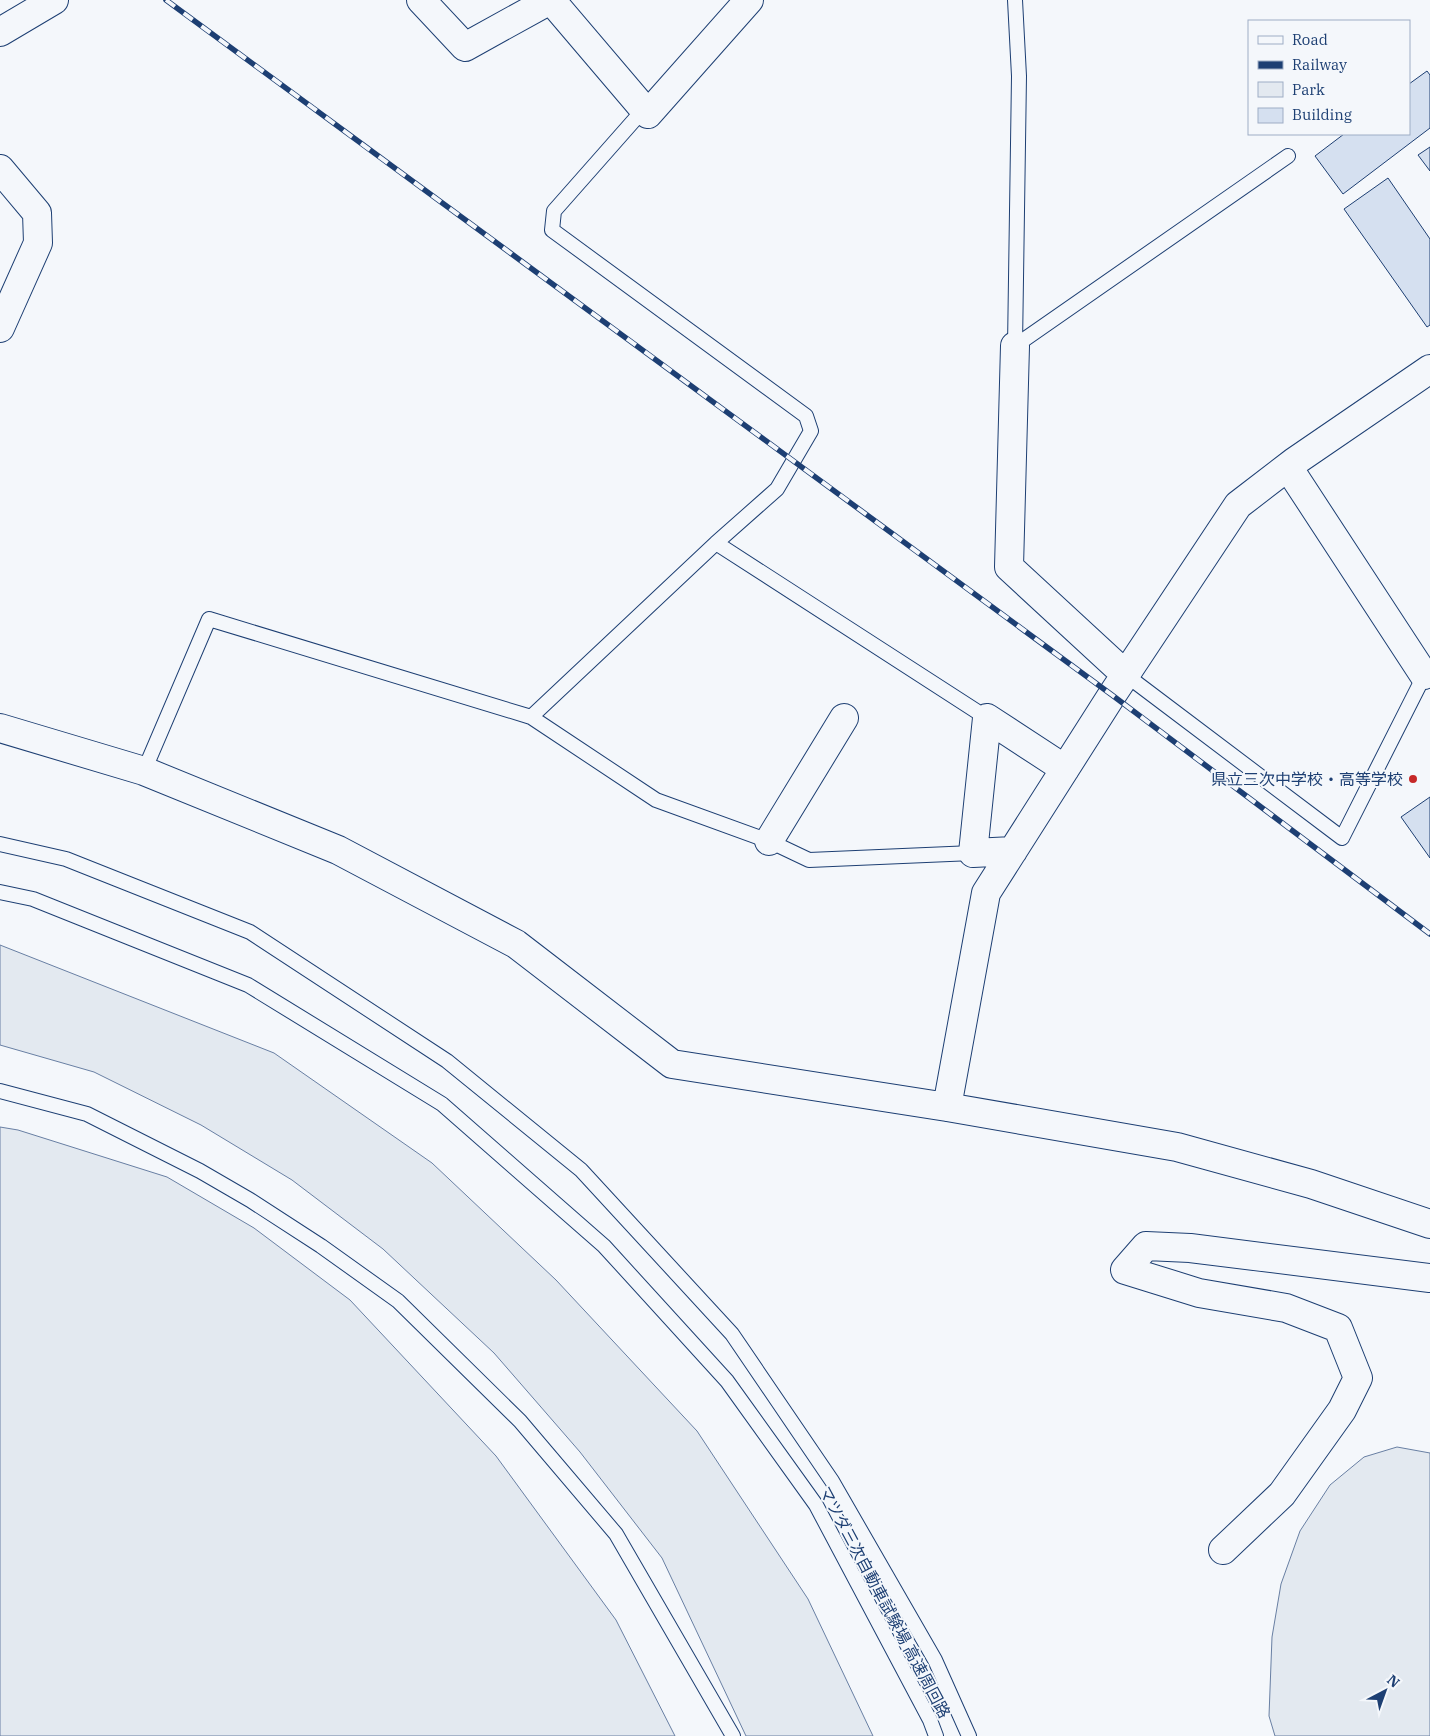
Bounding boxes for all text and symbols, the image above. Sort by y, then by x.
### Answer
legend [1248,20,1410,135]
text: Road [1292,30,1328,49]
text: Railway [1292,55,1347,74]
text: Park [1292,80,1325,99]
text: Building [1292,105,1352,124]
place label: 県立三次中学校・高等学校 [1211,769,1403,789]
marker: 県立三次中学校・高等学校 [1407,773,1419,785]
street label: マツダ三次自動車試験場 高速周回路 [815,1483,955,1721]
north arrow [1360,1666,1410,1716]
text: N [1383,1671,1404,1692]

